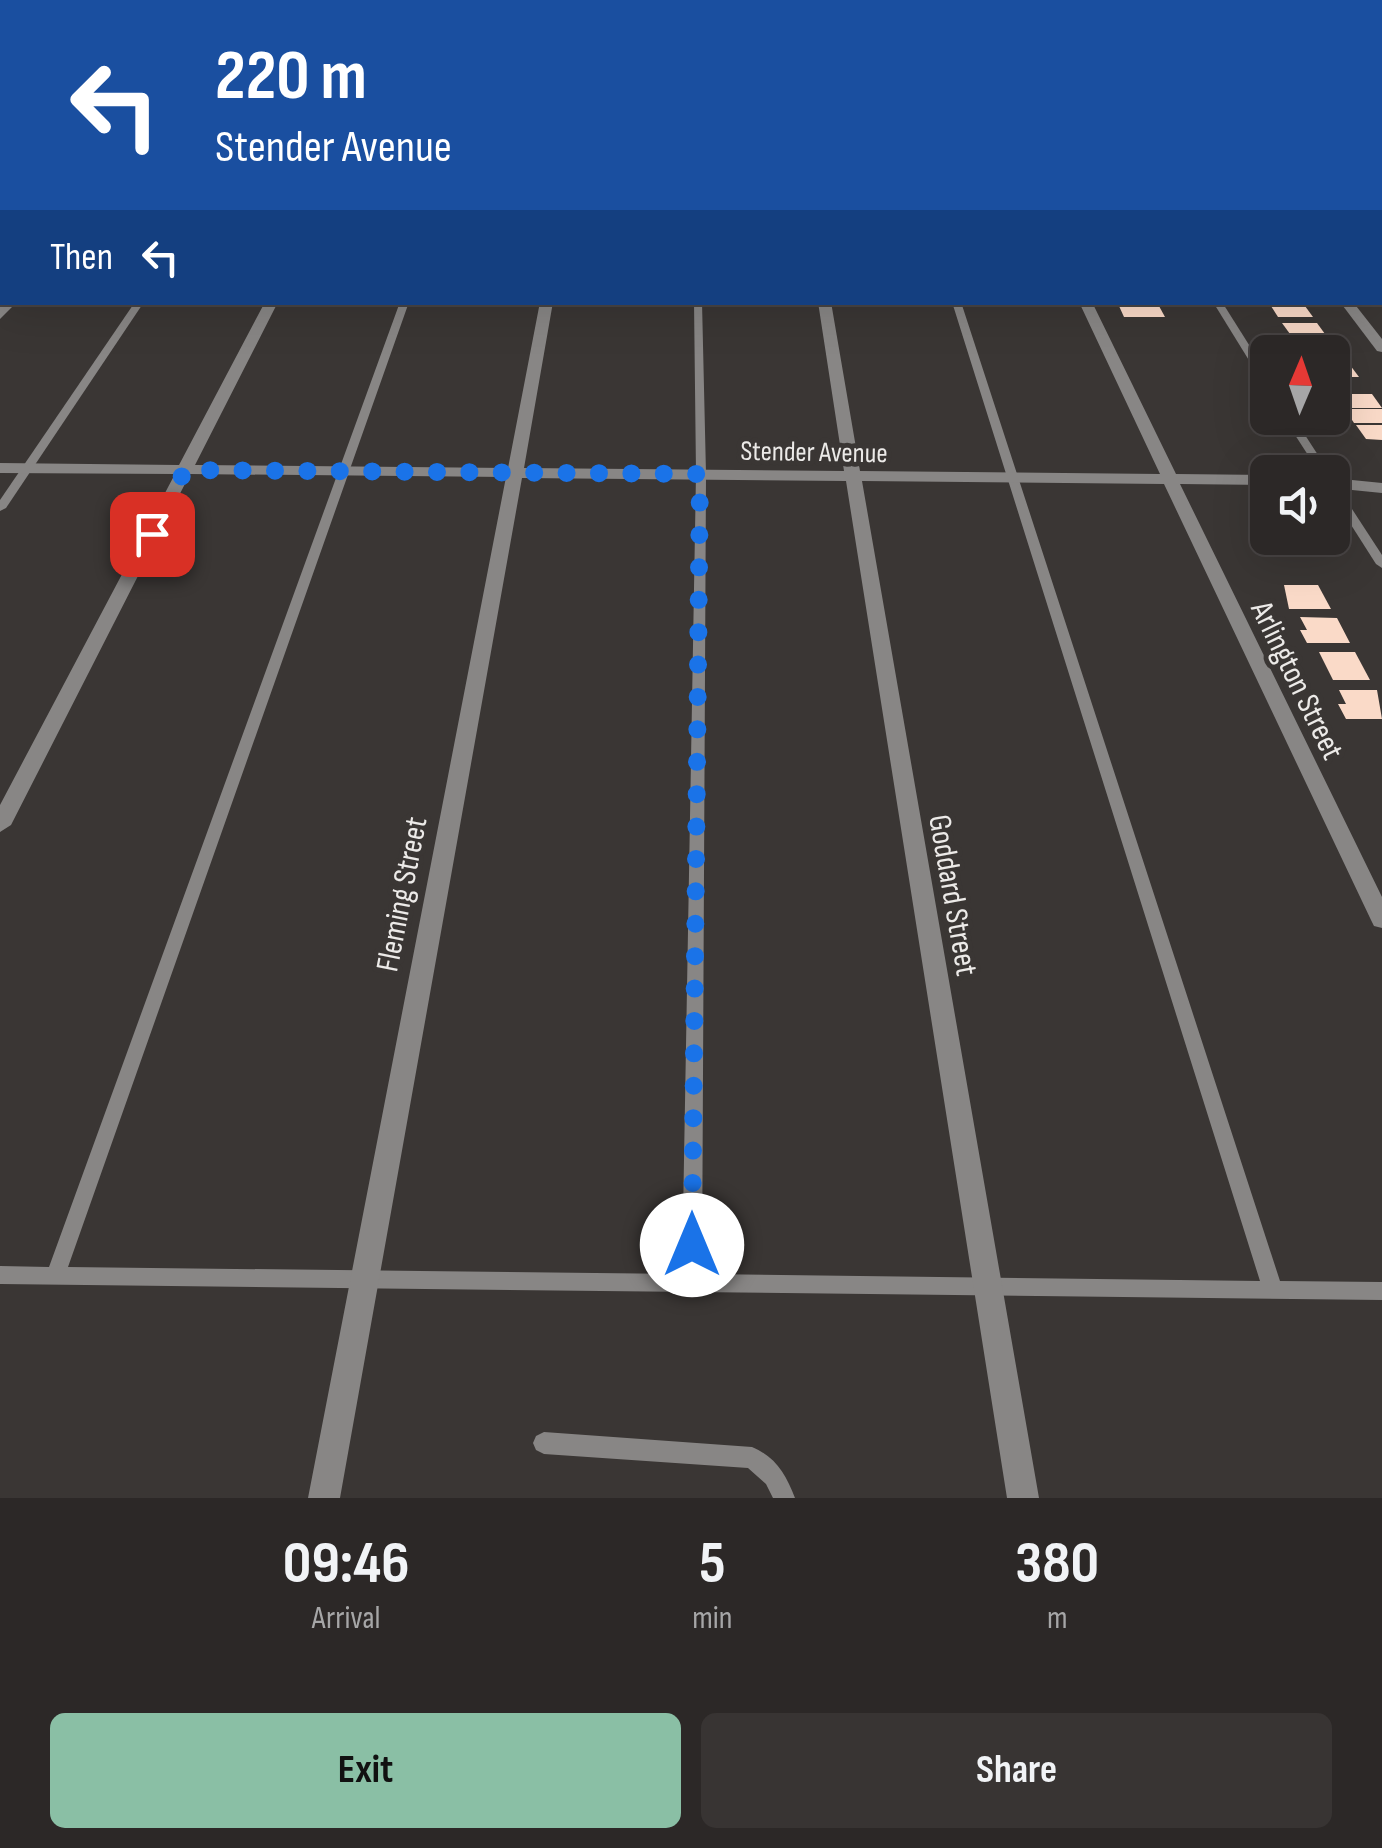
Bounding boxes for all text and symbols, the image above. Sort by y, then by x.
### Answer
text: 220 m [215,35,367,119]
icon: left [50,40,180,170]
text: Stender Avenue [215,120,452,175]
icon: left [133,230,188,285]
text: Then [50,235,113,280]
north arrow [1250,335,1350,435]
map controls [1250,335,1350,555]
street label: Stender Avenue [740,435,888,470]
button: sound [1250,455,1350,555]
pin [110,492,195,577]
icon: arrive [125,507,180,562]
street label: Arlington Street [1241,594,1352,766]
street label: Goddard Street [919,812,986,979]
street label: Fleming Street [368,814,437,975]
position arrow [640,1193,744,1297]
text: 09:46 [283,1528,409,1600]
text: 5 [699,1528,726,1600]
text: 380 [1015,1528,1099,1600]
text: Arrival [312,1599,381,1638]
text: min [692,1599,732,1638]
text: m [1047,1599,1067,1638]
button: Exit [50,1713,681,1828]
button: Share [701,1713,1332,1828]

